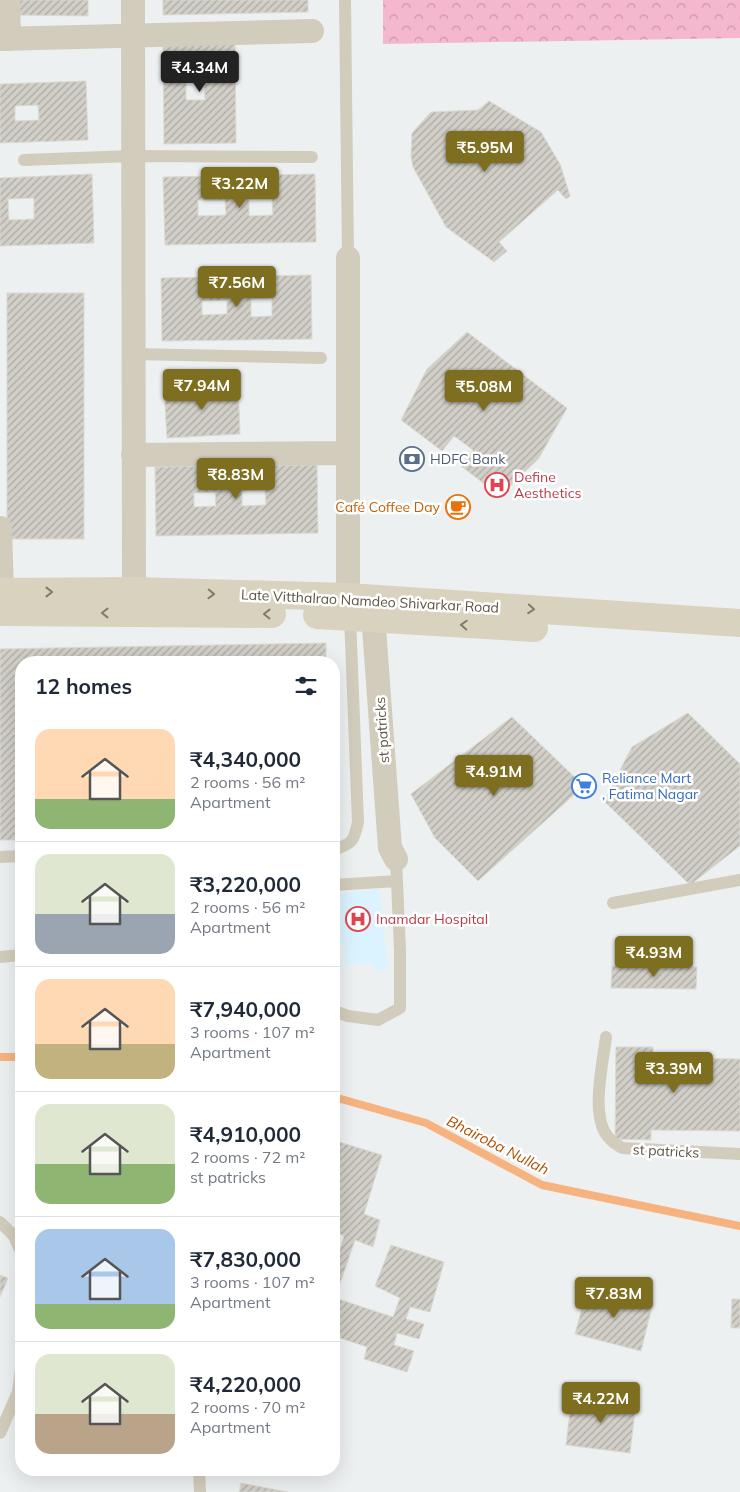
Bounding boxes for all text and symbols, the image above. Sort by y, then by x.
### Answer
pin: ₹4.34M [159,51,241,93]
text: ₹4.34M [172,57,228,77]
pin: ₹5.95M [444,130,526,173]
text: ₹5.95M [457,137,513,157]
pin: ₹3.22M [199,166,281,209]
text: ₹3.22M [212,173,268,193]
pin: ₹7.56M [196,266,278,308]
text: ₹7.56M [209,272,265,292]
pin: ₹7.94M [161,368,243,411]
pin: ₹5.08M [443,370,525,412]
text: ₹7.94M [174,375,230,395]
text: ₹5.08M [456,376,512,396]
bank icon: HDFC Bank [399,446,425,472]
place label: HDFC Bank [430,450,506,468]
pin: ₹8.83M [195,458,277,500]
text: ₹8.83M [208,464,264,484]
place label: Define Aesthetics [514,468,582,502]
hospital icon: Define Aesthetics [484,472,510,498]
cafe icon: Café Coffee Day [445,494,471,520]
place label: Café Coffee Day [335,498,441,516]
street label: Late Vitthalrao Namdeo Shivarkar Road [241,585,499,617]
one-way arrow [45,587,53,597]
one-way arrow [207,588,215,599]
one-way arrow [527,604,535,615]
one-way arrow [100,608,108,618]
one-way arrow [263,609,270,619]
one-way arrow [460,619,468,630]
icon: filters [292,672,320,700]
text: 12 homes [35,673,132,699]
street label: st patricks [371,696,393,764]
text: ₹4,340,000 [190,746,301,772]
icon: home [75,749,135,809]
pin: ₹4.91M [453,754,535,797]
text: ₹4.91M [466,761,522,781]
place label: Reliance Mart , Fatima Nagar [602,769,699,803]
text: 2 rooms · 56 m² [190,772,305,792]
supermarket icon: Reliance Mart , Fatima Nagar [571,773,597,799]
text: Apartment [190,792,271,812]
text: ₹3,220,000 [190,871,301,897]
icon: home [75,874,135,934]
text: 2 rooms · 56 m² [190,897,305,917]
hospital icon: Inamdar Hospital [345,906,371,932]
place label: Inamdar Hospital [376,910,488,928]
text: Apartment [190,917,271,937]
pin: ₹4.93M [613,936,695,978]
text: ₹4.93M [626,942,682,962]
text: ₹7,940,000 [190,996,301,1022]
icon: home [75,999,135,1059]
text: 3 rooms · 107 m² [190,1022,315,1042]
text: Apartment [190,1042,271,1062]
pin: ₹3.39M [633,1052,715,1094]
text: ₹3.39M [646,1058,702,1078]
water label: Bhairoba Nullah [444,1111,552,1179]
text: ₹4,910,000 [190,1121,301,1147]
icon: home [75,1124,135,1184]
street label: st patricks [632,1140,700,1162]
text: 2 rooms · 72 m² [190,1147,305,1167]
text: st patricks [190,1167,266,1187]
text: ₹7,830,000 [190,1246,301,1272]
icon: home [75,1249,135,1309]
text: 3 rooms · 107 m² [190,1272,315,1292]
pin: ₹7.83M [573,1276,655,1319]
text: ₹7.83M [586,1283,642,1303]
text: Apartment [190,1292,271,1312]
text: ₹4,220,000 [190,1371,301,1397]
icon: home [75,1374,135,1434]
pin: ₹4.22M [560,1382,642,1424]
text: ₹4.22M [573,1388,629,1408]
text: 2 rooms · 70 m² [190,1397,305,1417]
text: Apartment [190,1417,271,1437]

